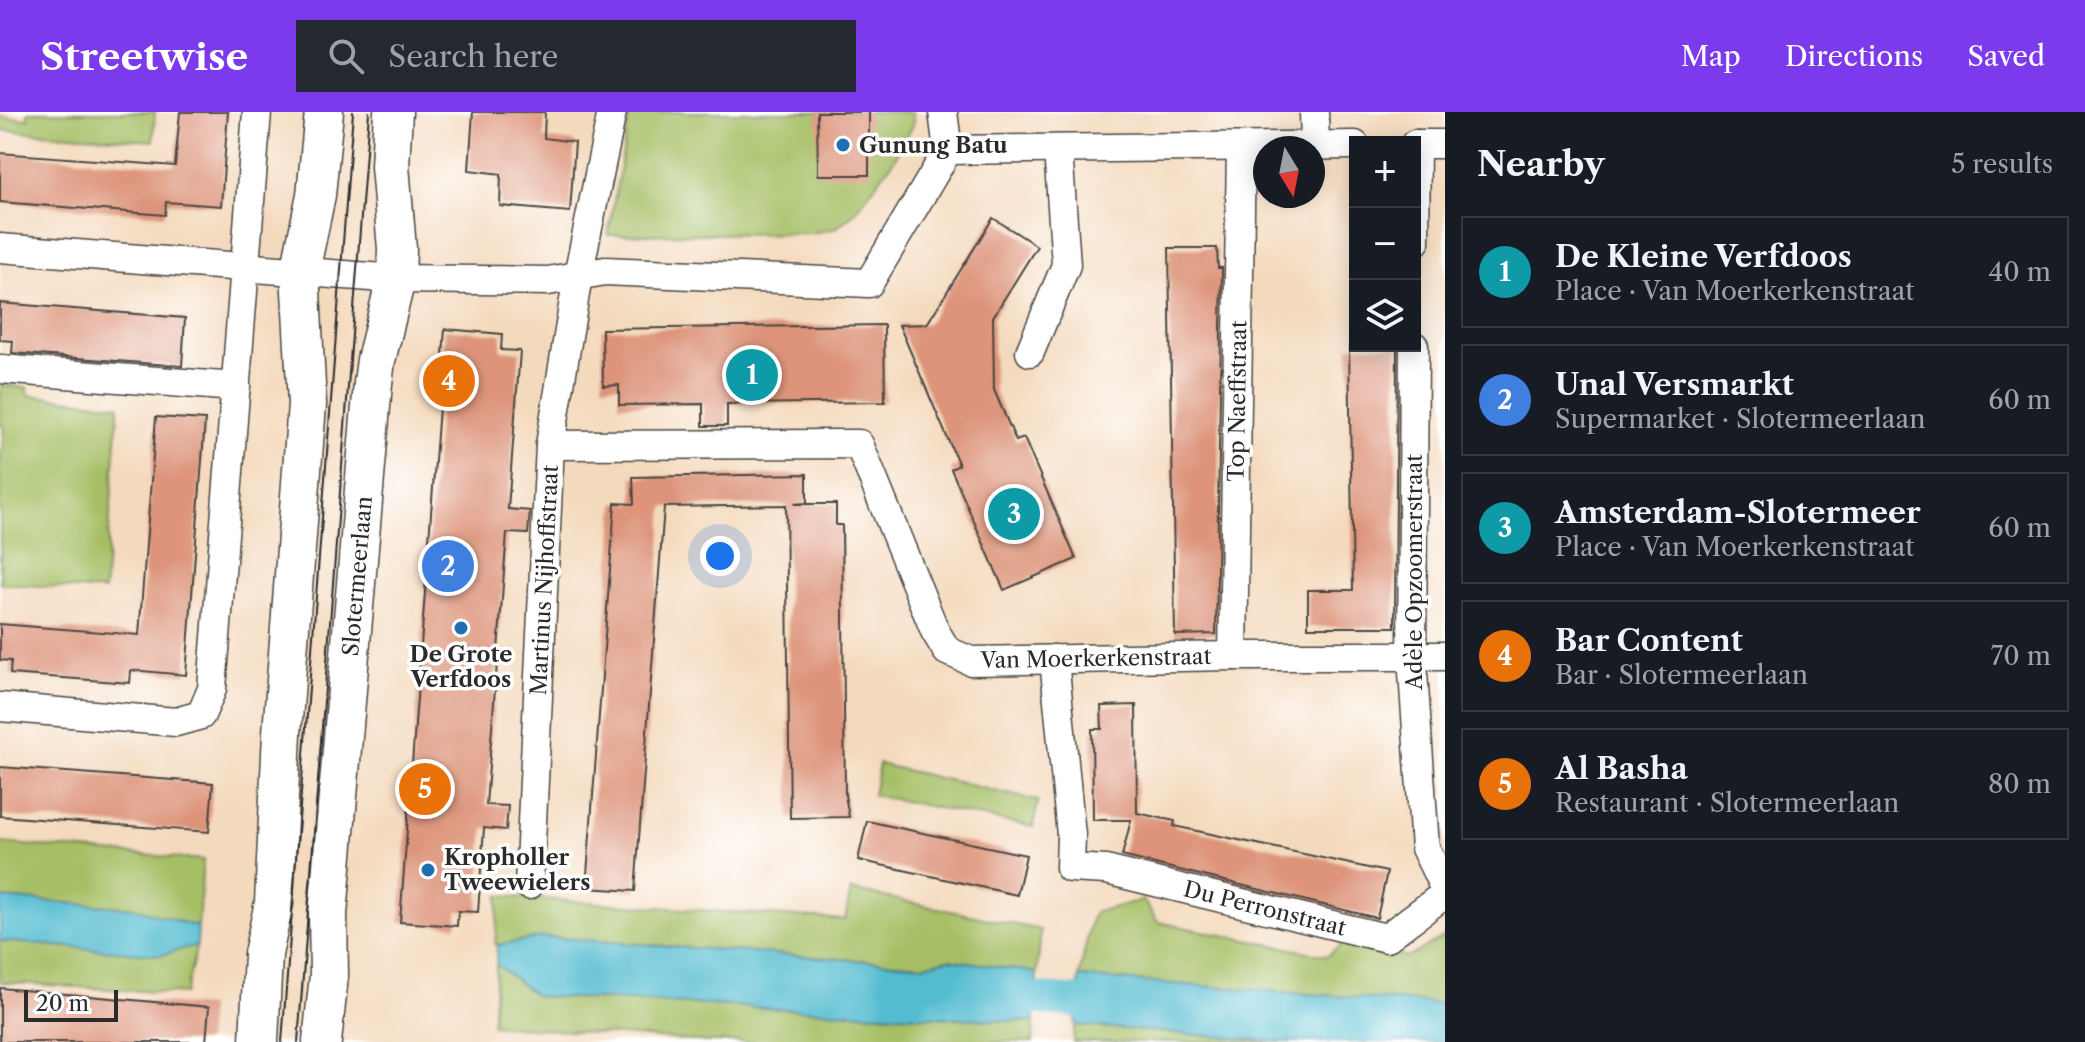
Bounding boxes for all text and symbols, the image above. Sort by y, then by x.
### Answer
search box [296,20,856,92]
text: Streetwise [40,33,248,80]
icon: search [324,34,368,78]
text: Search here [388,38,558,75]
text: Map [1681,39,1741,73]
text: Directions [1785,39,1923,73]
text: Saved [1967,39,2045,73]
place label: Gunung Batu [859,132,1008,159]
marker: Gunung Batu [834,136,852,154]
north arrow [1253,136,1325,208]
map controls [1349,136,1421,352]
button: + [1349,136,1421,208]
text: Nearby [1477,143,1605,185]
text: 5 results [1951,148,2053,180]
button: − [1349,208,1421,280]
text: De Kleine Verfdoos [1555,238,1852,275]
text: 1 [1499,256,1511,288]
text: 40 m [1988,256,2051,288]
text: Place · Van Moerkerkenstraat [1555,275,1915,307]
button: layers [1349,280,1421,352]
street label: Top Naeffstraat [1223,320,1252,482]
pin: 1 [726,345,778,405]
pin: 4 [423,351,475,411]
text: Unal Versmarkt [1555,366,1794,403]
text: 2 [1497,384,1513,416]
text: 60 m [1988,384,2051,416]
text: Supermarket · Slotermeerlaan [1555,403,1926,435]
street label: Adèle Opzoomerstraat [1401,454,1428,691]
street label: Martinus Nijhoffstraat [525,464,564,696]
pin: 3 [988,484,1040,544]
text: Amsterdam-Slotermeer [1555,494,1921,531]
street label: Slotermeerlaan [337,495,378,657]
text: 3 [1498,512,1512,544]
text: 60 m [1988,512,2051,544]
text: Place · Van Moerkerkenstraat [1555,531,1915,563]
pin: 2 [422,536,474,596]
your location [700,536,740,576]
marker: De Grote Verfdoos [452,619,470,637]
text: Bar Content [1555,622,1743,659]
text: 4 [1497,640,1513,672]
text: 70 m [1991,640,2051,672]
place label: De Grote Verfdoos [410,641,512,693]
street label: Van Moerkerkenstraat [979,643,1212,674]
text: Bar · Slotermeerlaan [1555,659,1808,691]
text: Al Basha [1555,750,1688,787]
pin: 5 [399,759,451,819]
text: 5 [1498,768,1512,800]
text: 80 m [1988,768,2051,800]
text: Restaurant · Slotermeerlaan [1555,787,1899,819]
place label: Kropholler Tweewielers [444,844,591,896]
marker: Kropholler Tweewielers [419,861,437,879]
street label: Du Perronstraat [1181,875,1349,942]
scale bar [24,986,118,1022]
text: 20 m [36,990,89,1017]

